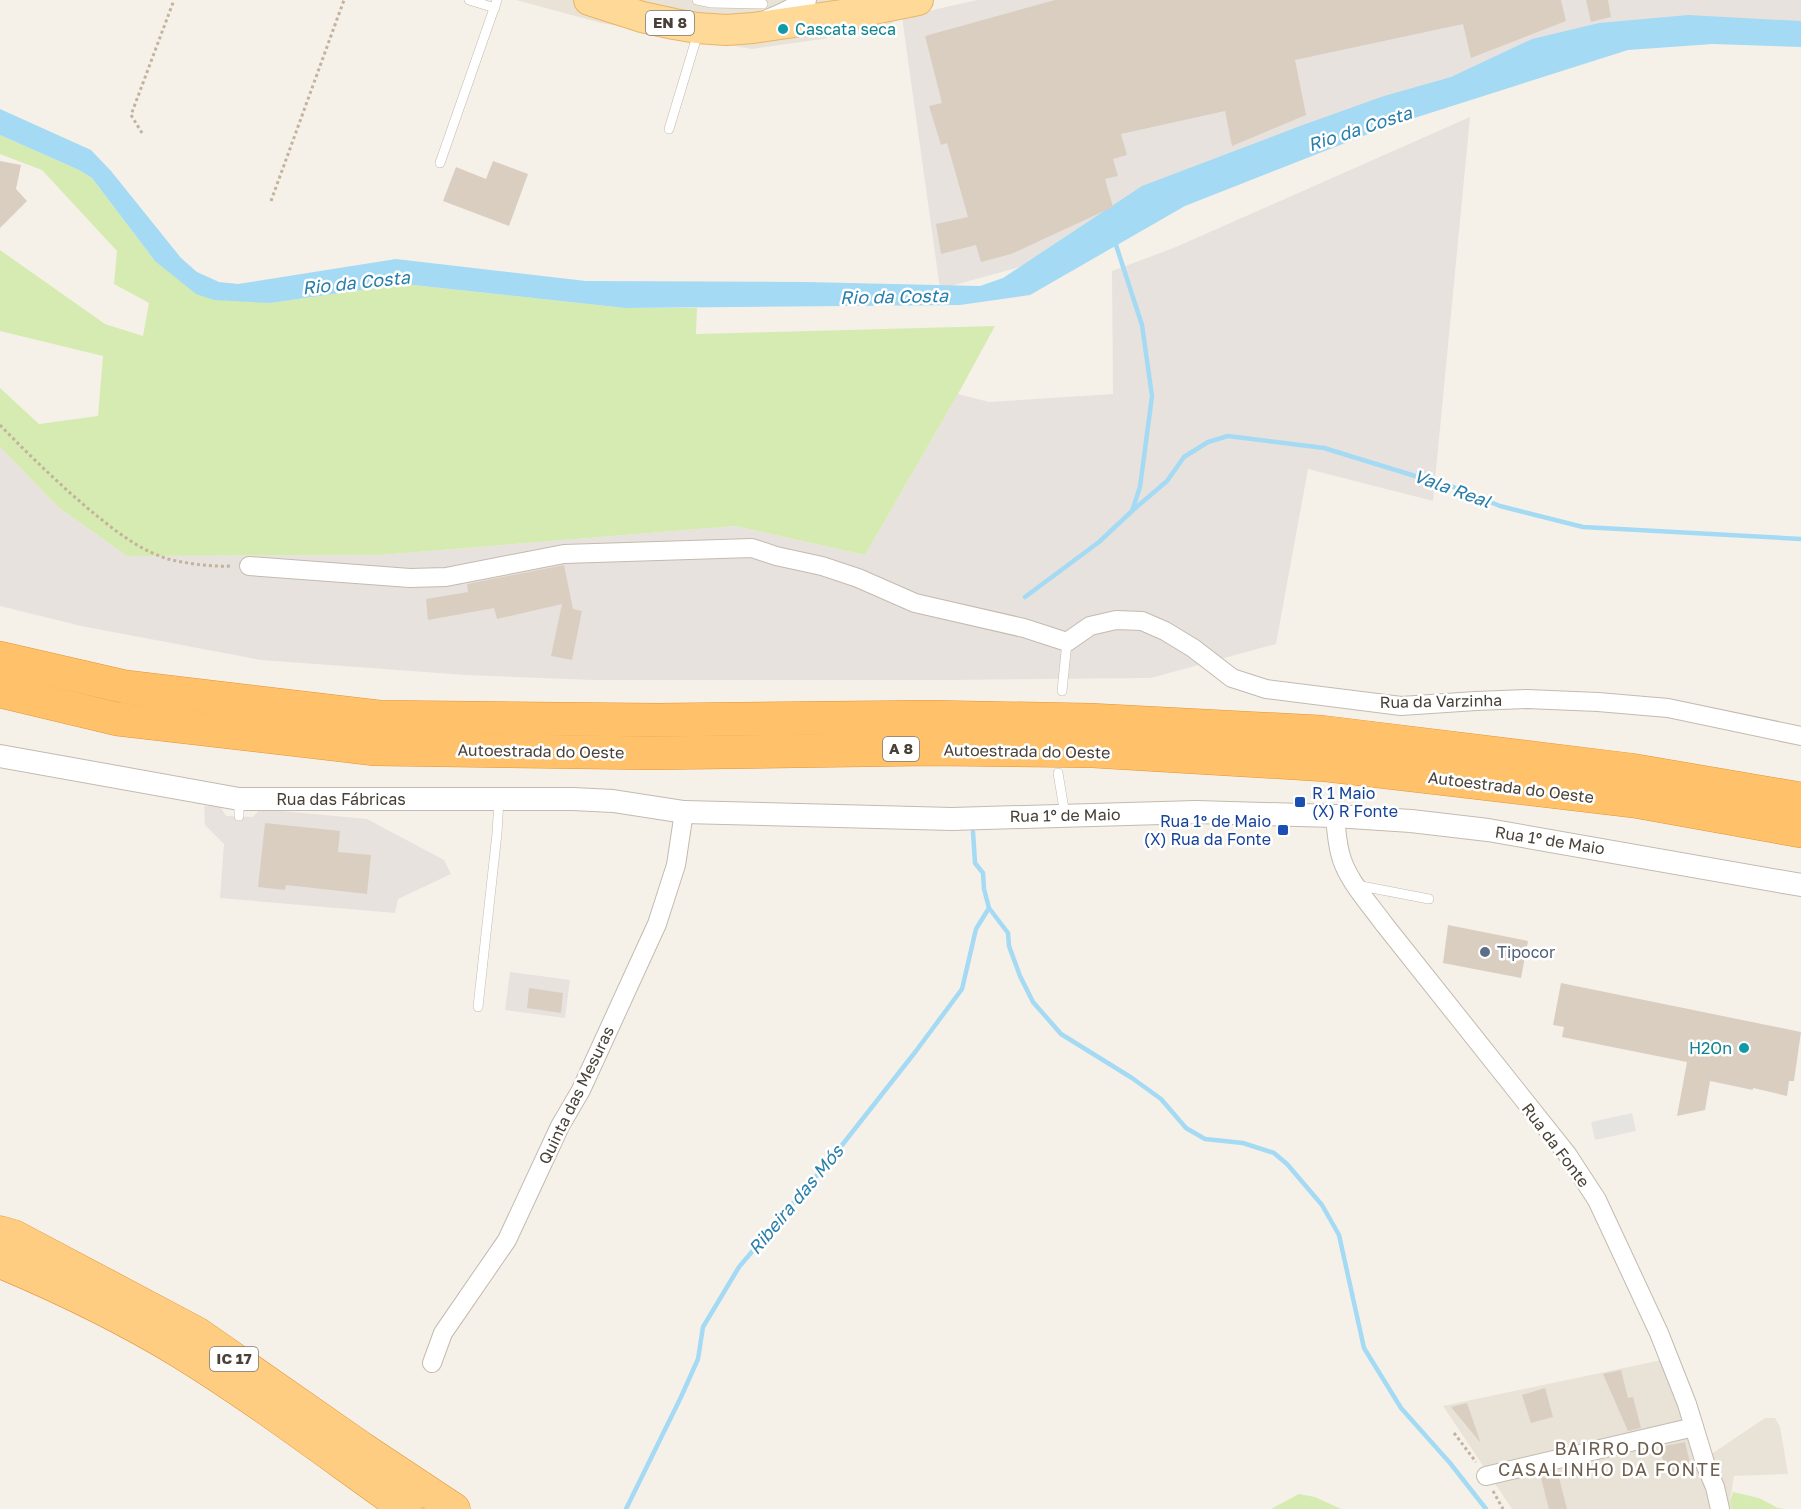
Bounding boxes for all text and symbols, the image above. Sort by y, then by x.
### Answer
road number: EN 8 [646,11,694,35]
place label: Cascata seca [795,19,896,39]
marker: Cascata seca [776,22,790,36]
water label: Rio da Costa [1305,101,1415,155]
water label: Rio da Costa [301,265,412,299]
water label: Rio da Costa [840,284,949,308]
water label: Vala Real [1411,464,1495,513]
street label: Rua da Varzinha [1380,690,1502,712]
road number: A 8 [883,737,919,761]
street label: Autoestrada do Oeste [457,740,625,762]
street label: Autoestrada do Oeste [943,740,1111,762]
street label: Autoestrada do Oeste [1427,767,1595,807]
place label: R 1 Maio (X) R Fonte [1312,783,1398,821]
street label: Rua das Fábricas [276,789,406,809]
marker: R 1 Maio (X) R Fonte [1293,795,1307,809]
street label: Rua 1º de Maio [1009,804,1121,826]
place label: Rua 1º de Maio (X) Rua da Fonte [1144,811,1271,849]
street label: Rua 1º de Maio [1494,821,1606,859]
marker: Rua 1º de Maio (X) Rua da Fonte [1276,823,1290,837]
place label: Tipocor [1497,942,1555,962]
marker: Tipocor [1478,945,1492,959]
street label: Quinta das Mesuras [534,1023,618,1167]
place label: H2On [1689,1038,1732,1058]
marker: H2On [1737,1041,1751,1055]
street label: Rua da Fonte [1518,1099,1594,1191]
water label: Ribeira das Mós [743,1139,848,1259]
road number: IC 17 [210,1347,258,1371]
district label: BAIRRO DO CASALINHO DA FONTE [1498,1437,1722,1480]

